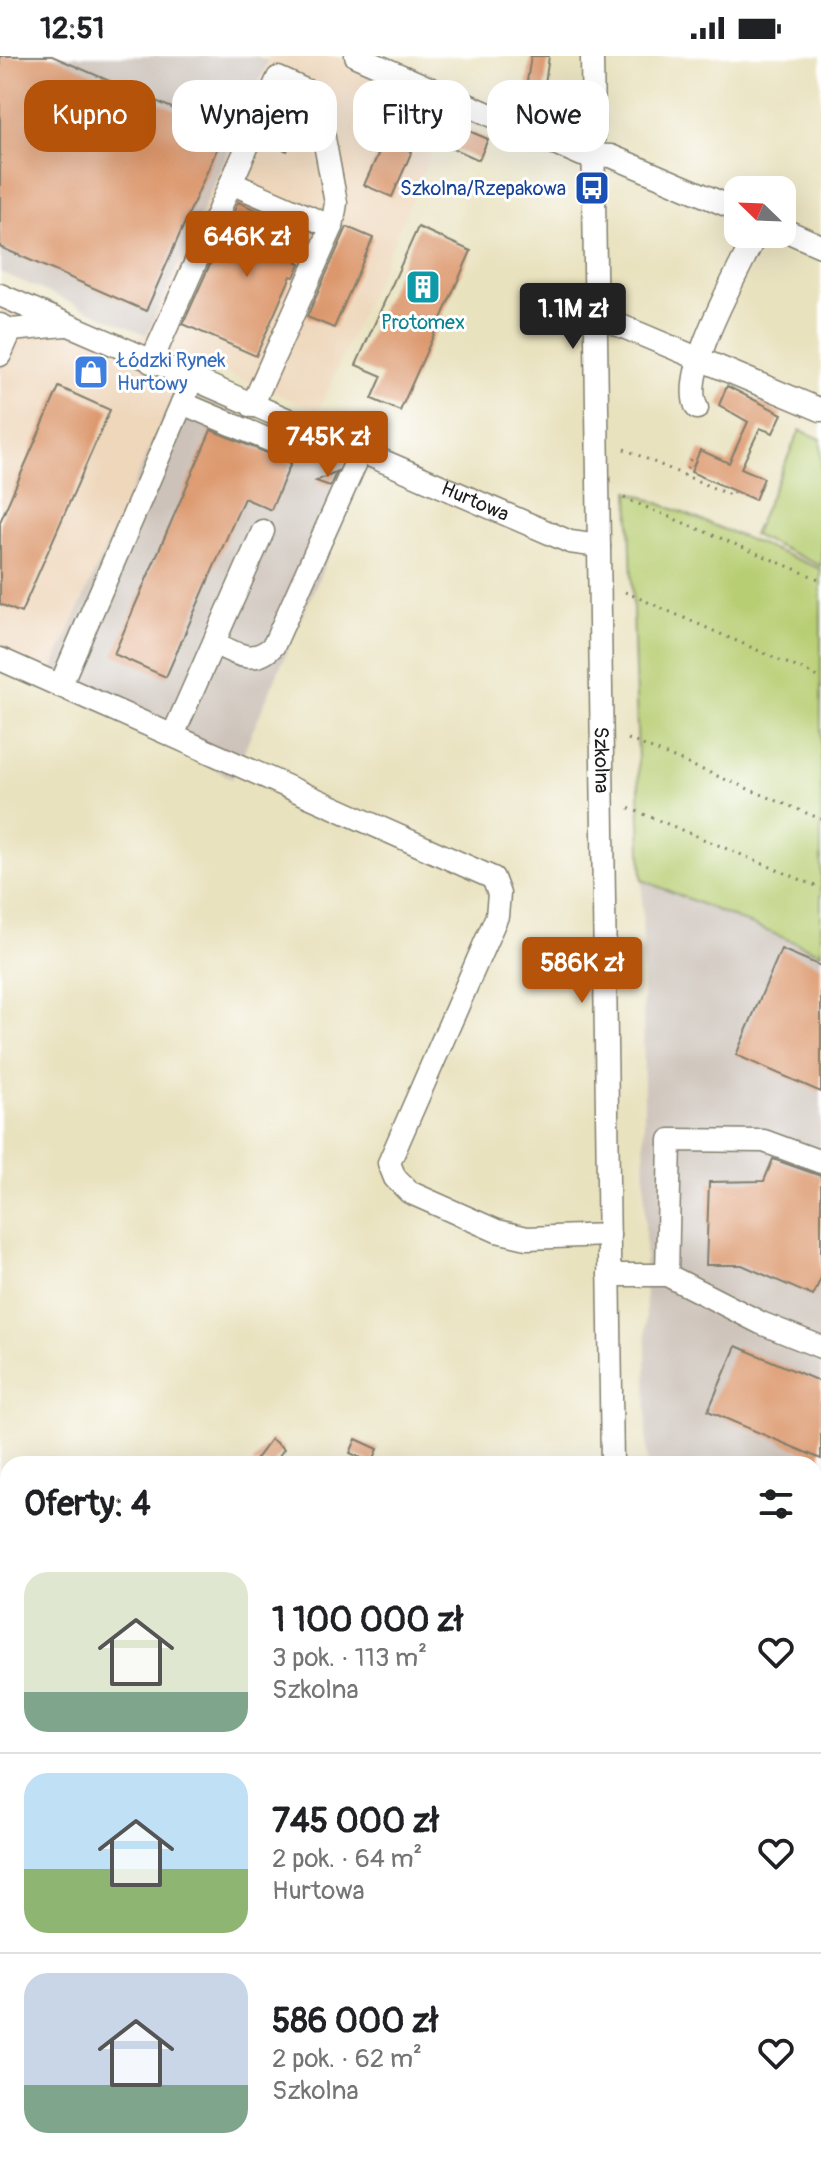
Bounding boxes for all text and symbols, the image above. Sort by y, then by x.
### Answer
text: 12:51 [40,10,105,47]
chip: Kupno [24,80,156,152]
chip: Wynajem [172,80,337,152]
chip: Filtry [353,80,471,152]
chip: Nowe [487,80,609,152]
bus stop icon: Szkolna/Rzepakowa [573,169,611,207]
place label: Szkolna/Rzepakowa [400,176,566,201]
north arrow [724,176,796,248]
map controls [724,176,796,248]
pin: 646K zł [173,211,321,279]
text: 646K zł [204,221,290,253]
building icon: Protomex [404,268,442,306]
pin: 1.1M zł [499,283,647,351]
text: 1.1M zł [538,293,608,325]
place label: Protomex [381,310,465,335]
place label: Łódzki Rynek Hurtowy [115,348,226,396]
shop icon: Łódzki Rynek Hurtowy [72,353,110,391]
pin: 745K zł [254,411,402,479]
text: 745K zł [286,421,370,453]
street label: Hurtowa [437,476,513,527]
street label: Szkolna [589,726,614,793]
pin: 586K zł [508,937,656,1005]
text: 586K zł [540,947,624,979]
icon: filters [754,1482,798,1526]
text: Oferty: 4 [24,1483,151,1526]
text: 1 100 000 zł [272,1599,463,1642]
icon: home [88,1604,184,1700]
icon: heart [754,1630,798,1674]
text: 3 pok. · 113 m² [272,1642,427,1674]
text: Szkolna [272,1674,359,1706]
text: 745 000 zł [272,1800,439,1843]
icon: home [88,1805,184,1901]
icon: heart [754,1831,798,1875]
text: 2 pok. · 64 m² [272,1843,422,1875]
text: Hurtowa [272,1875,365,1907]
text: 586 000 zł [272,2000,438,2043]
icon: home [88,2005,184,2101]
icon: heart [754,2031,798,2075]
text: 2 pok. · 62 m² [272,2043,422,2075]
text: Szkolna [272,2075,359,2107]

